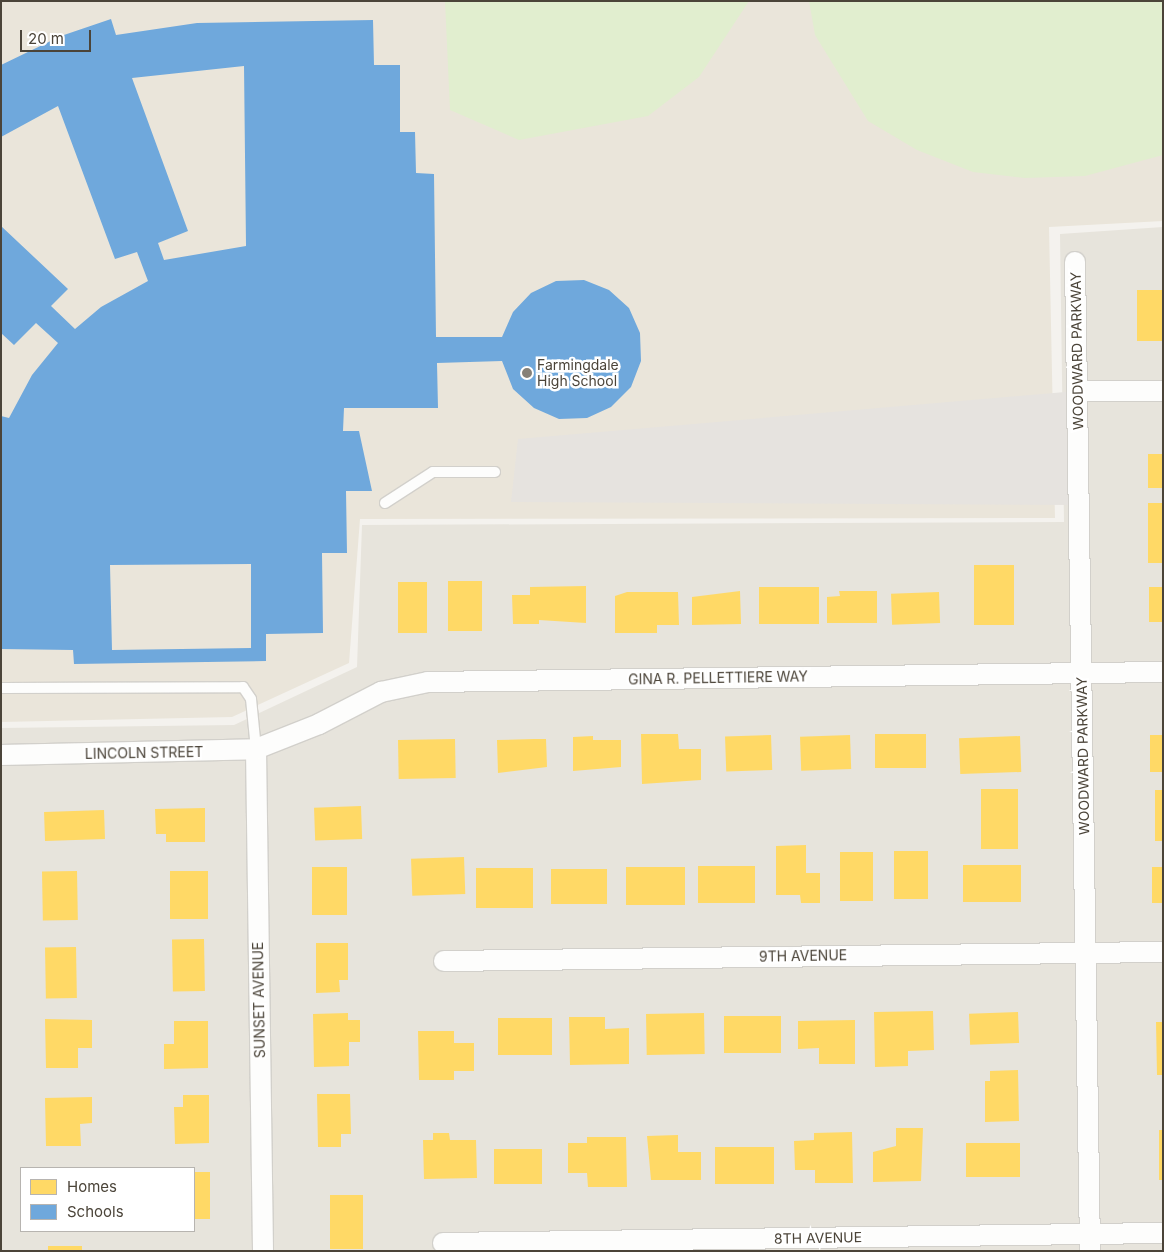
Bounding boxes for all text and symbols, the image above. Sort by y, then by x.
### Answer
scale bar [22,20,94,52]
text: 20 m [28,29,64,48]
street label: WOODWARD PARKWAY [1067,272,1087,430]
place label: Farmingdale High School [537,357,619,390]
marker: Farmingdale High School [521,367,533,379]
street label: GINA R. PELLETTIERE WAY [628,668,808,688]
street label: WOODWARD PARKWAY [1073,677,1093,835]
street label: LINCOLN STREET [85,744,203,762]
street label: SUNSET AVENUE [250,942,268,1058]
street label: 9TH AVENUE [759,947,847,965]
legend [20,1167,195,1232]
text: Homes [67,1177,117,1196]
text: Schools [67,1202,124,1221]
street label: 8TH AVENUE [774,1229,862,1247]

